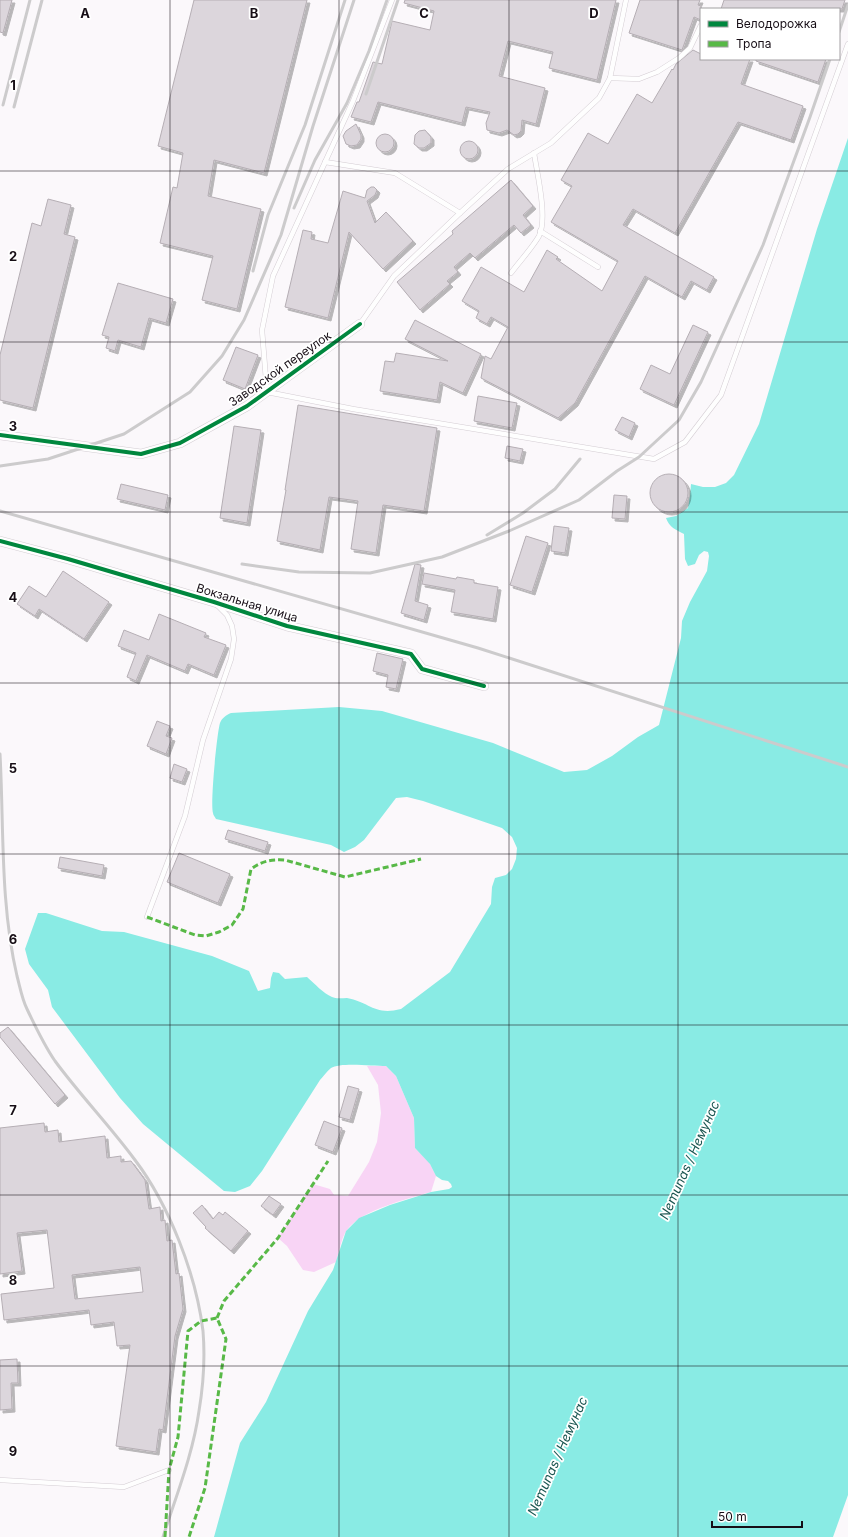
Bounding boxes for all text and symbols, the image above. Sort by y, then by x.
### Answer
text: A [80,5,90,21]
text: B [250,5,259,21]
text: C [419,5,429,21]
text: D [589,5,599,21]
legend [700,8,840,60]
text: Велодорожка [736,16,817,31]
text: Тропа [736,36,771,51]
text: 1 [10,77,16,93]
text: 2 [9,248,17,264]
street label: Заводской переулок [226,327,334,410]
text: 3 [9,418,17,434]
street label: Вокзальная улица [195,580,300,625]
text: 4 [9,589,18,605]
text: 5 [9,760,17,776]
text: 6 [9,931,17,947]
water label: Nemunas / Немунас [656,1098,723,1222]
text: 7 [9,1102,17,1118]
text: 8 [9,1272,17,1288]
water label: Nemunas / Немунас [524,1394,591,1518]
text: 9 [9,1443,17,1459]
scale bar [712,1503,802,1529]
text: 50 m [718,1509,747,1524]

